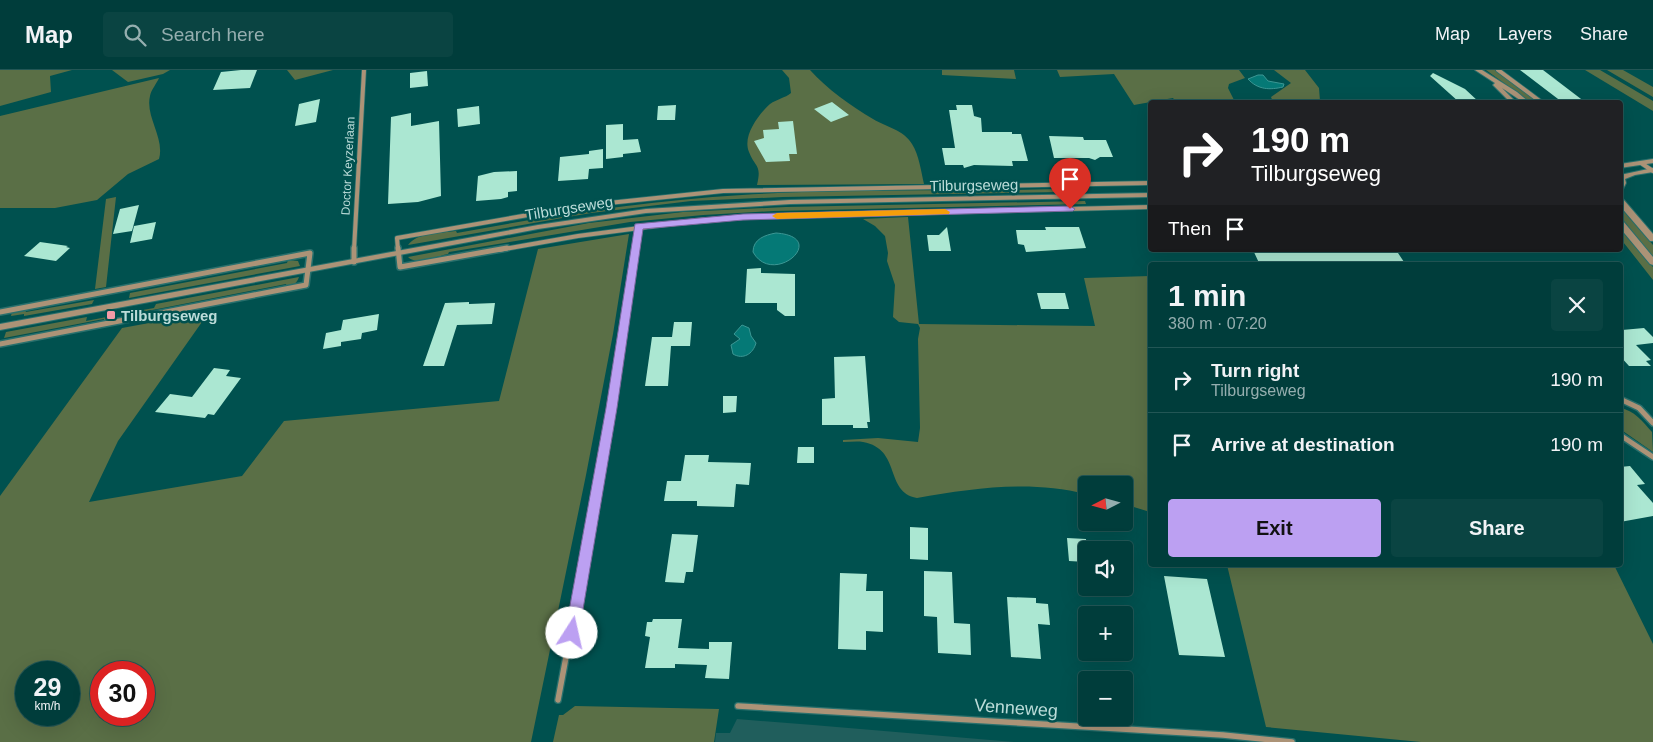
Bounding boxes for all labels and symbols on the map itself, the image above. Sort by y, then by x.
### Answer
street label: Doctor Keyzerlaan [338,116,358,216]
pin [1049,158,1091,209]
street label: Tilburgseweg [930,176,1018,194]
street label: Tilburgseweg [524,193,614,223]
place label: Tilburgseweg [121,307,217,324]
marker: Tilburgseweg [105,309,117,321]
north arrow [1078,476,1132,531]
position arrow [545,606,597,658]
speed limit sign: 30 [90,661,155,726]
street label: Venneweg [973,695,1059,721]

